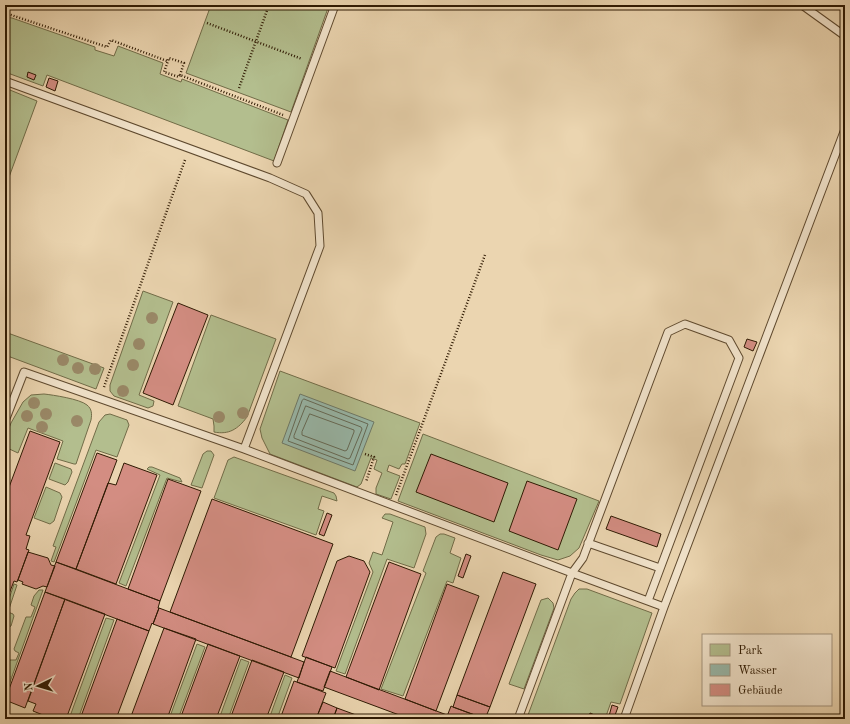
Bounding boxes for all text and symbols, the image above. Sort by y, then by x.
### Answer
legend [702,634,832,706]
text: Park [738,645,763,657]
text: Wasser [738,665,777,677]
north arrow [18,666,58,706]
text: N [24,681,35,691]
text: Gebäude [738,685,783,697]

